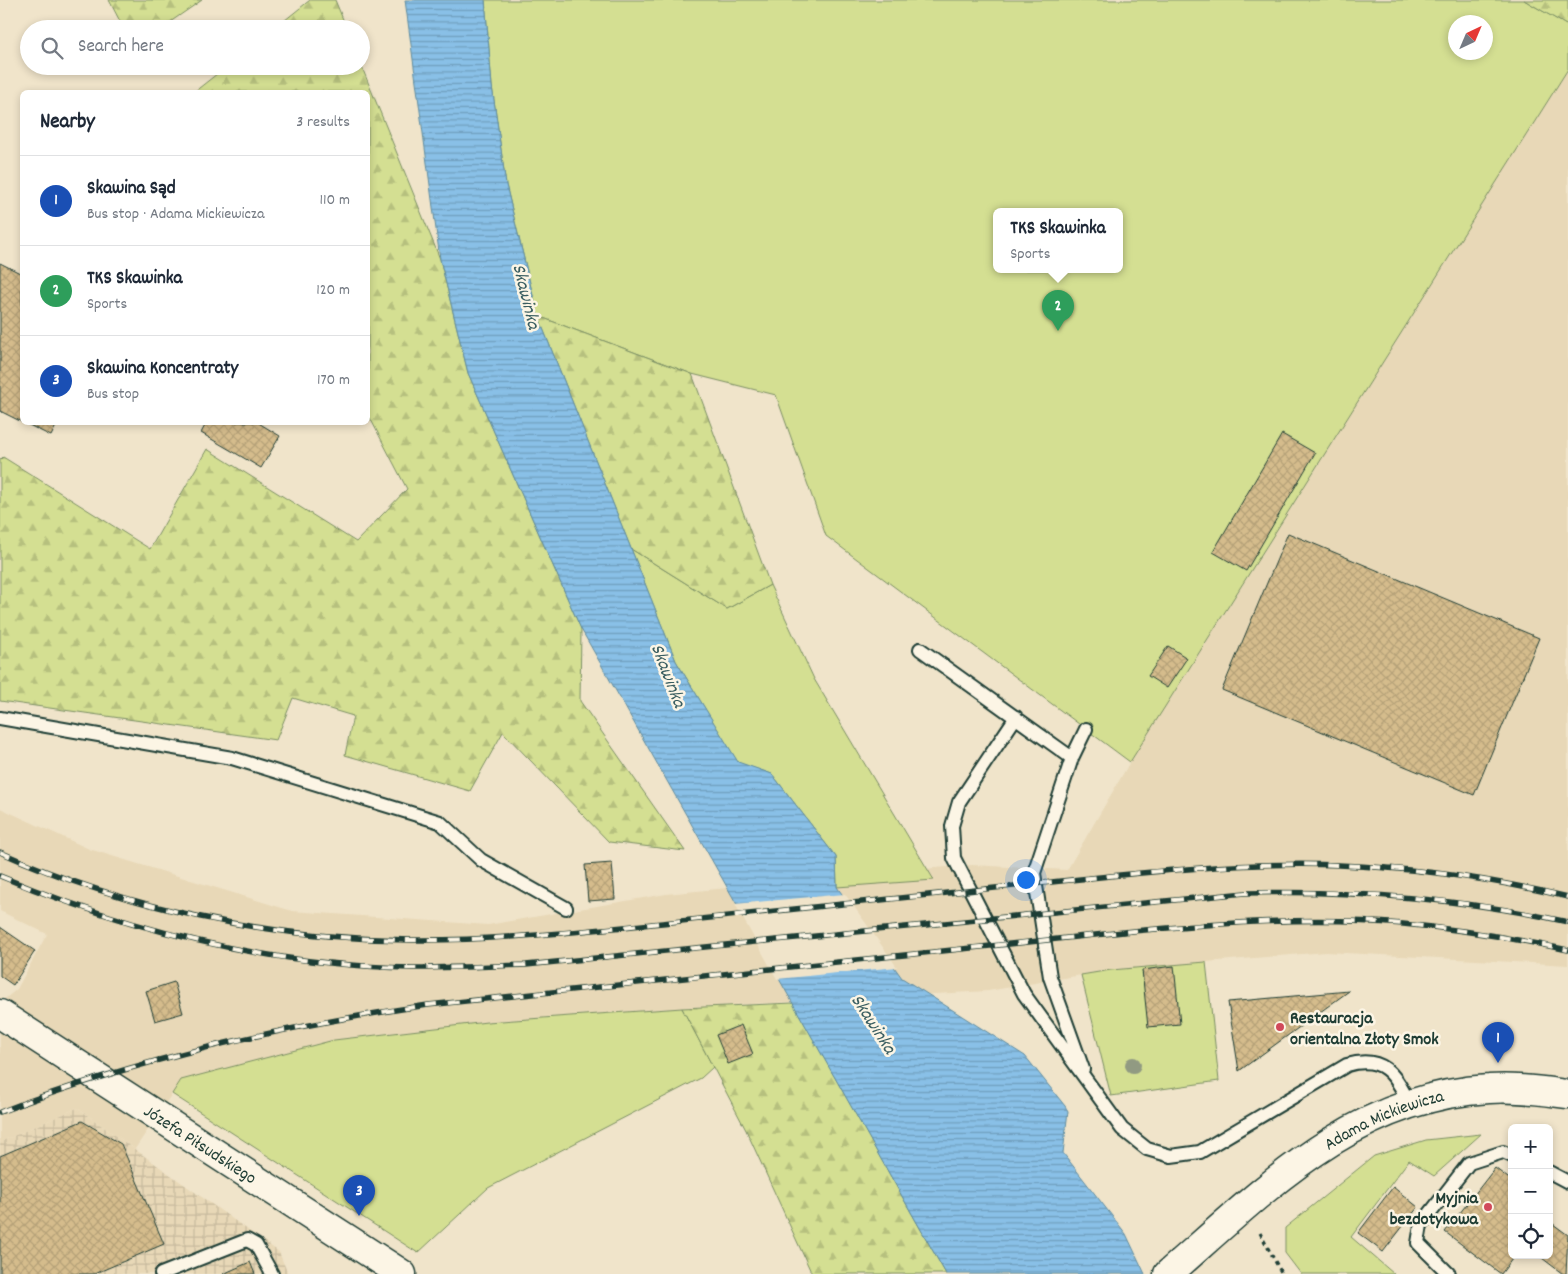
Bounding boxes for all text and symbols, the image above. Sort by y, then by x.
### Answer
north arrow [1448,15,1493,60]
search box [20,20,370,75]
icon: search [38,34,66,62]
text: Search here [78,34,164,61]
text: Nearby [40,108,95,138]
text: 3 results [296,111,350,134]
text: Skawina Sąd [87,176,176,203]
text: 1 [54,189,58,212]
text: 110 m [320,189,350,212]
text: Bus stop · Adama Mickiewicza [87,203,264,226]
popup [993,208,1123,273]
text: TKS Skawinka [1010,216,1106,243]
text: Sports [1010,243,1050,266]
water label: Skawinka [503,261,546,333]
text: TKS Skawinka [87,266,182,293]
text: 2 [53,279,60,302]
text: 120 m [316,279,350,302]
pin: 2 [1042,290,1074,331]
text: Sports [87,293,127,316]
text: Skawina Koncentraty [87,356,238,383]
text: 3 [52,369,60,392]
text: 170 m [317,369,350,392]
text: Bus stop [87,383,139,406]
water label: Skawinka [642,640,692,713]
your location [1013,867,1039,893]
water label: Skawinka [843,990,902,1061]
place label: Restauracja orientalna Złoty Smok [1290,1007,1439,1053]
marker: Restauracja orientalna Złoty Smok [1274,1021,1286,1033]
pin: 1 [1482,1022,1514,1063]
street label: Adama Mickiewicza [1320,1085,1447,1158]
street label: Józefa Piłsudskiego [138,1100,261,1192]
map controls [1508,1124,1553,1259]
button: + [1508,1124,1553,1169]
button: − [1508,1169,1553,1214]
pin: 3 [343,1175,375,1216]
place label: Myjnia bezdotykowa [1390,1187,1479,1233]
marker: Myjnia bezdotykowa [1482,1201,1494,1213]
button: locate [1508,1214,1553,1259]

